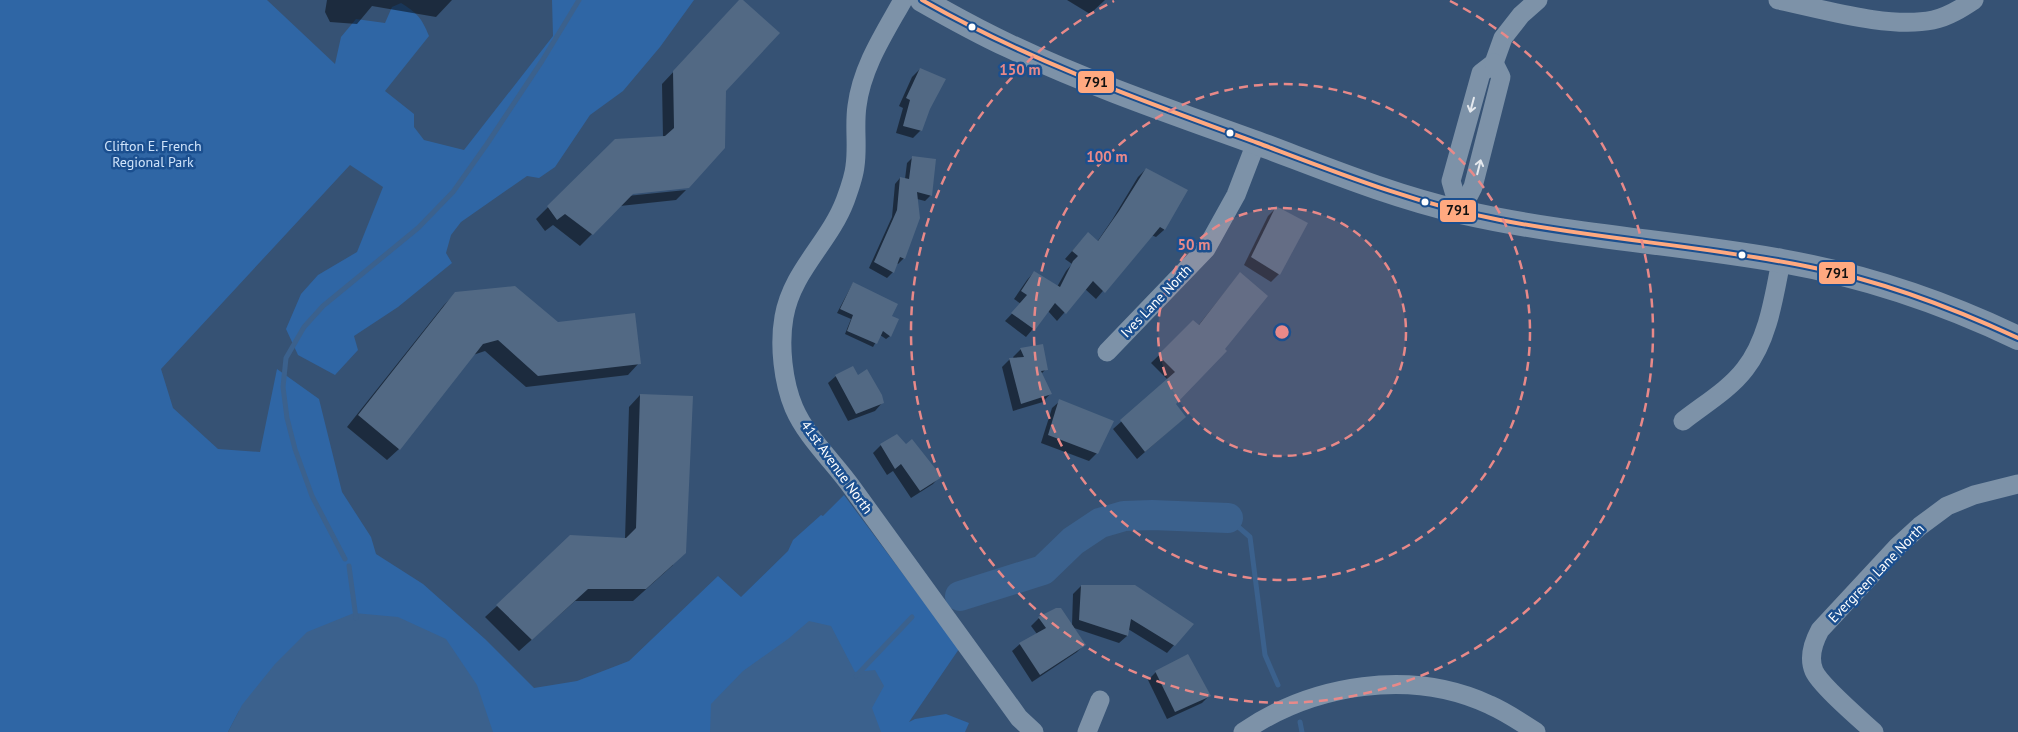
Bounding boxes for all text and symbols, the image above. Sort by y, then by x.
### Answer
unlabelled marker [967,22,977,32]
text: 150 m [999,60,1041,79]
line badge: 791 [1077,70,1115,94]
text: 791 [1084,73,1108,91]
one-way arrow [1467,96,1477,112]
unlabelled marker [1225,128,1235,138]
park label: Clifton E. French Regional Park [104,137,202,171]
text: 100 m [1086,147,1128,166]
one-way arrow [1474,159,1484,175]
unlabelled marker [1420,197,1430,207]
line badge: 791 [1439,199,1477,223]
text: 791 [1446,201,1470,219]
text: 50 m [1178,235,1210,254]
unlabelled marker [1737,250,1747,260]
street label: Ives Lane North [1117,261,1195,341]
line badge: 791 [1818,261,1856,285]
text: 791 [1825,264,1849,282]
centre of rings [1273,323,1291,341]
street label: 41st Avenue North [797,417,877,517]
street label: Evergreen Lane North [1824,520,1928,626]

